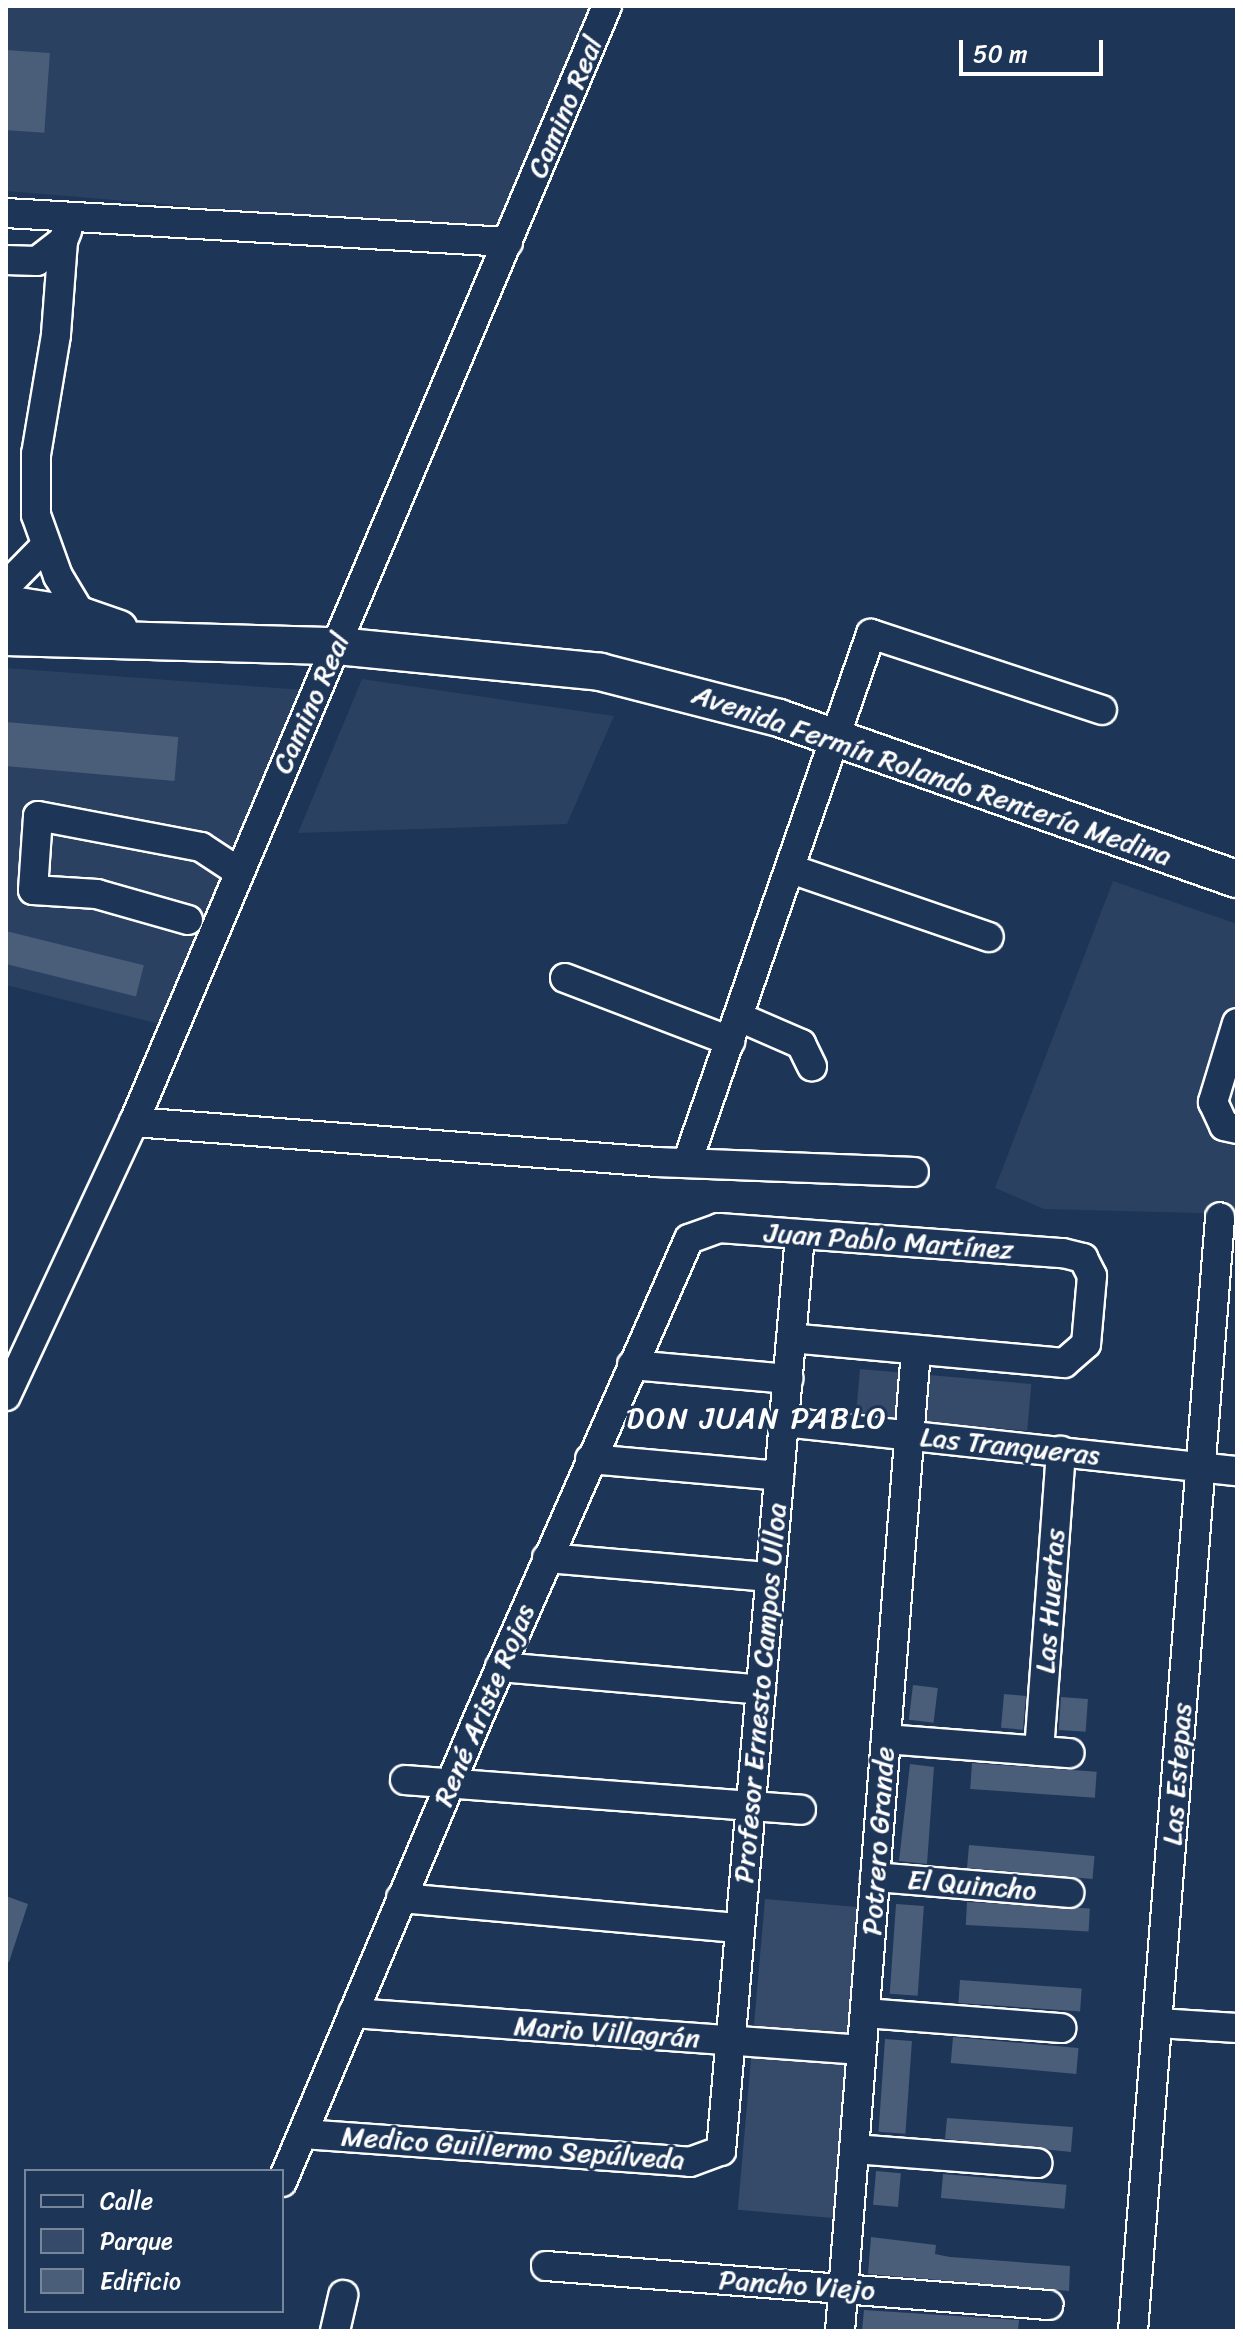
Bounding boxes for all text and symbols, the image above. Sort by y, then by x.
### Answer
scale bar [963,24,1107,74]
street label: Camino Real [520,31,610,183]
text: 50 m [973,33,1028,75]
street label: Camino Real [265,627,357,779]
street label: Avenida Fermín Rolando Rentería Medina [688,677,1176,873]
street label: Juan Pablo Martínez [762,1215,1016,1267]
district label: DON JUAN PABLO [626,1400,888,1436]
street label: Las Tranqueras [918,1420,1102,1472]
street label: Profesor Ernesto Campos Ulloa [727,1503,793,1883]
street label: Las Huertas [1028,1527,1072,1675]
street label: René Ariste Rojas [426,1598,542,1812]
street label: Las Estepas [1155,1701,1199,1847]
street label: Potrero Grande [855,1745,901,1937]
street label: El Quincho [906,1863,1038,1907]
street label: Mario Villagrán [513,2009,701,2055]
street label: Medico Guillermo Sepúlveda [340,2119,686,2177]
legend [24,2169,284,2313]
text: Calle [100,2180,153,2222]
text: Parque [100,2220,173,2262]
text: Edificio [100,2260,181,2302]
street label: Pancho Viejo [717,2263,877,2307]

